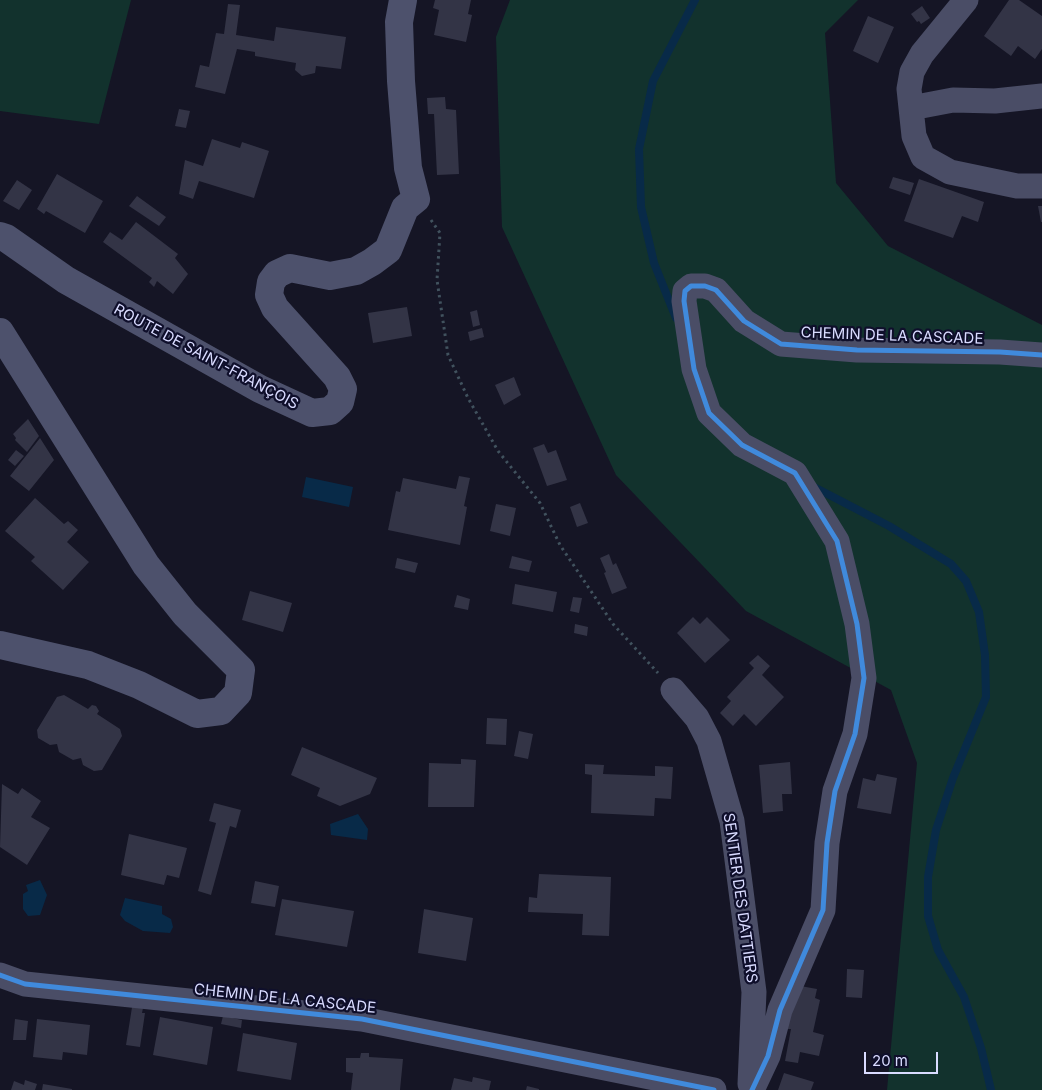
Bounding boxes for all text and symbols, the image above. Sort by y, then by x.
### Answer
street label: ROUTE DE SAINT-FRANÇOIS [111,301,301,413]
street label: CHEMIN DE LA CASCADE [800,324,984,348]
street label: SENTIER DES DATTIERS [719,812,761,984]
street label: CHEMIN DE LA CASCADE [193,980,377,1018]
scale bar [867,1042,941,1074]
text: 20 m [872,1051,908,1070]

